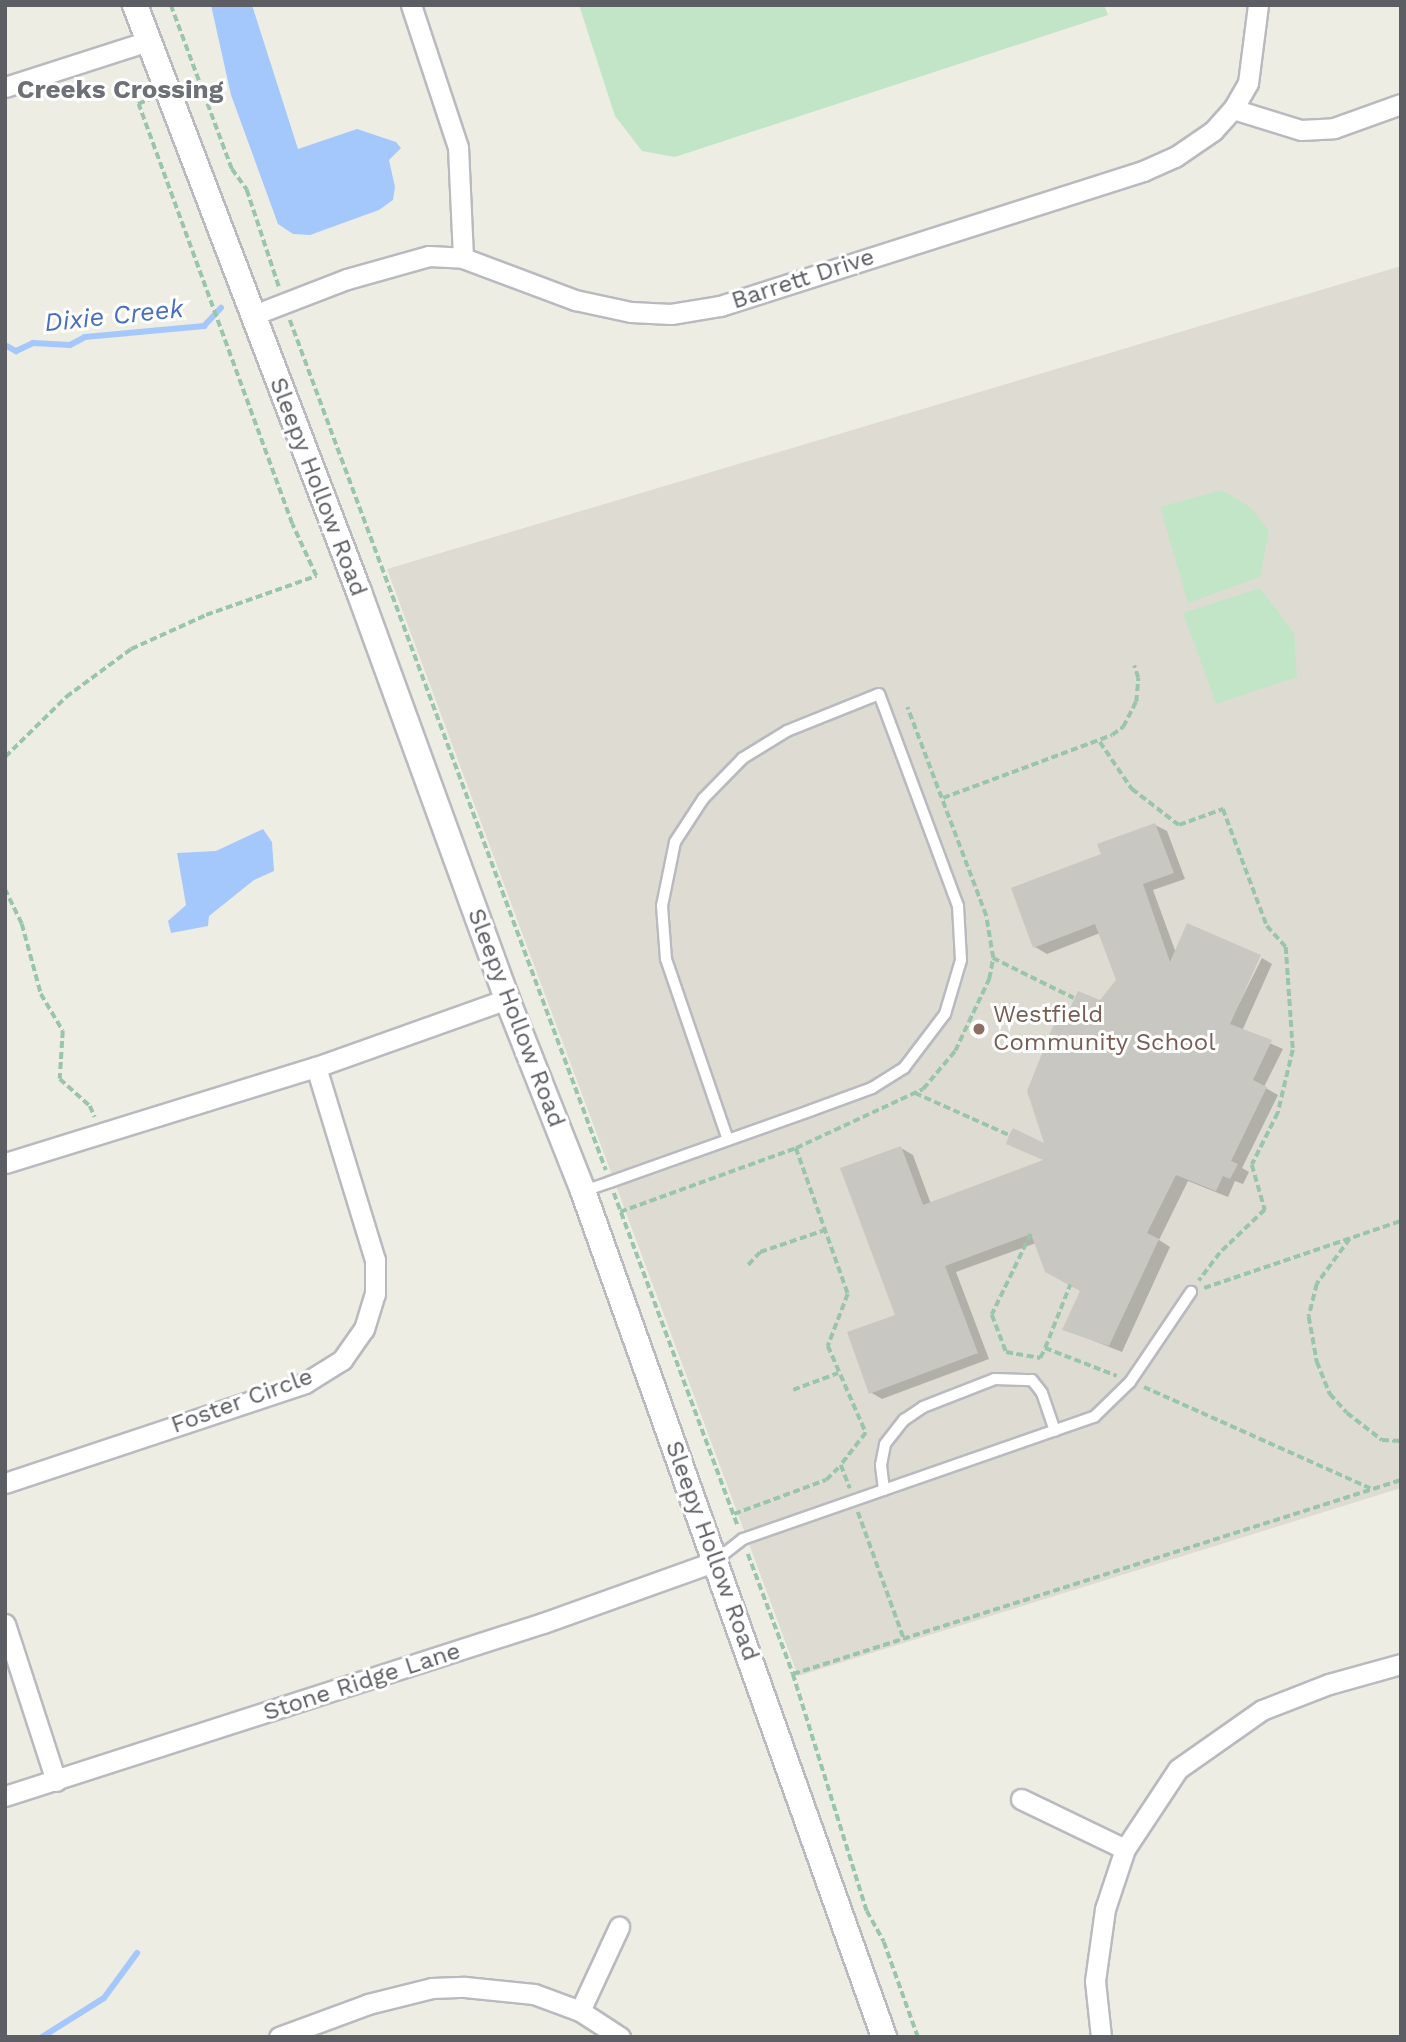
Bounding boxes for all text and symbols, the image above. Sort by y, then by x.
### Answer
district label: Creeks Crossing [17,74,223,106]
street label: Barrett Drive [728,242,878,316]
water label: Dixie Creek [43,293,185,339]
street label: Sleepy Hollow Road [263,373,373,601]
street label: Sleepy Hollow Road [461,904,571,1132]
place label: Westfield Community School [993,1001,1216,1057]
marker: Westfield Community School [971,1021,987,1037]
street label: Foster Circle [167,1362,317,1440]
street label: Sleepy Hollow Road [659,1437,765,1665]
street label: Stone Ridge Lane [260,1637,464,1727]

